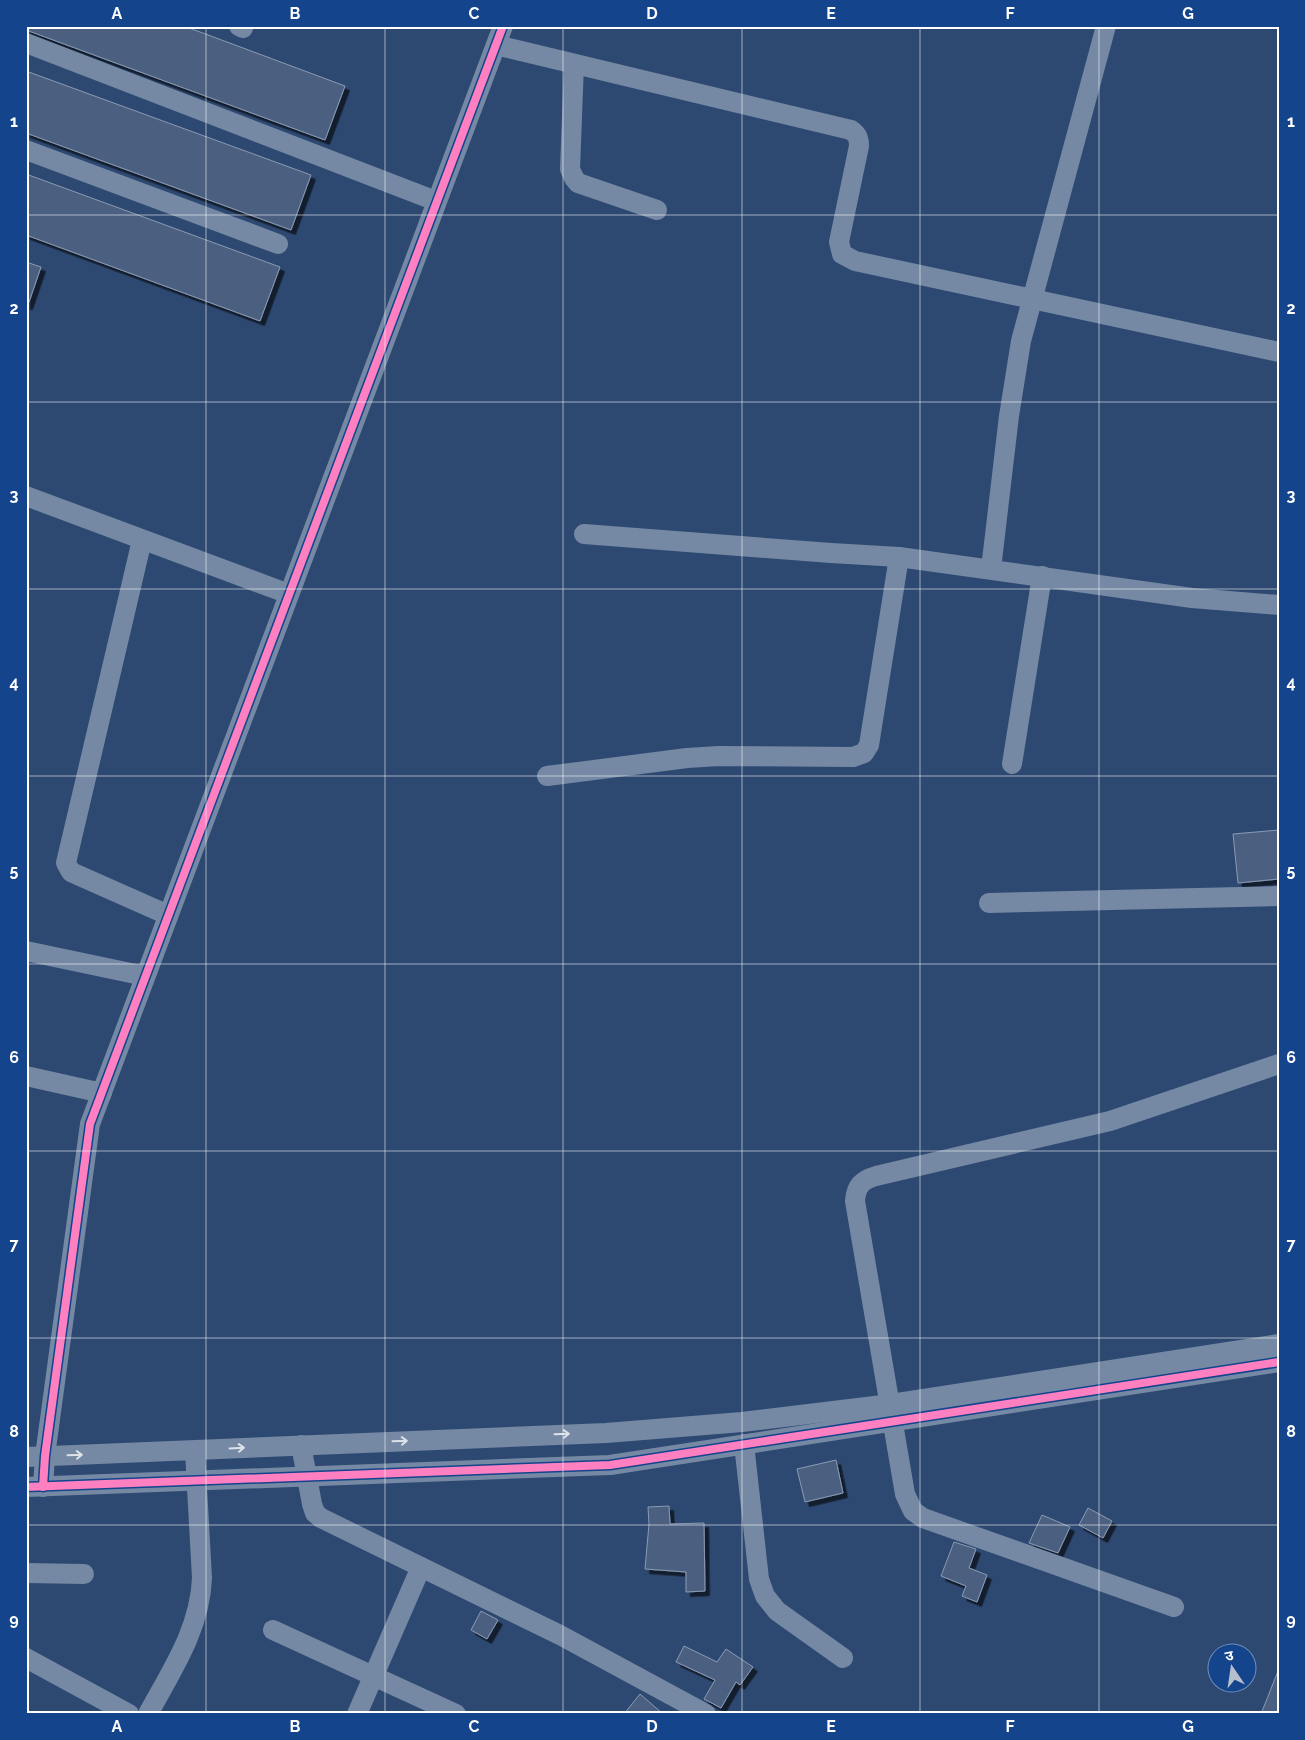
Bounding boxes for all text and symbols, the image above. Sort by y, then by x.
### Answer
text: A [112,4,123,23]
text: B [290,4,301,23]
text: C [469,4,480,23]
text: D [646,4,658,23]
text: E [826,4,836,23]
text: F [1005,4,1015,23]
text: G [1182,4,1194,23]
text: 1 [10,112,18,131]
text: 1 [1287,112,1295,131]
text: 2 [9,299,19,318]
text: 2 [1286,299,1296,318]
text: 3 [10,486,19,505]
text: 3 [1287,486,1296,505]
text: 4 [9,673,19,692]
text: 4 [1286,673,1296,692]
text: 5 [10,861,19,880]
text: 5 [1287,861,1296,880]
text: 6 [9,1048,19,1067]
text: 6 [1286,1048,1296,1067]
text: 7 [10,1235,19,1254]
text: 7 [1287,1235,1296,1254]
text: 8 [9,1422,19,1441]
text: 8 [1286,1422,1296,1441]
one-way arrow [554,1430,570,1439]
one-way arrow [391,1437,407,1446]
one-way arrow [229,1444,245,1453]
one-way arrow [66,1450,83,1460]
text: 9 [9,1610,19,1629]
text: 9 [1286,1610,1296,1629]
north arrow [1208,1642,1258,1692]
text: उ [1223,1646,1236,1664]
text: A [112,1717,123,1736]
text: B [290,1717,301,1736]
text: C [469,1717,480,1736]
text: D [646,1717,658,1736]
text: E [826,1717,836,1736]
text: F [1005,1717,1015,1736]
text: G [1182,1717,1194,1736]

